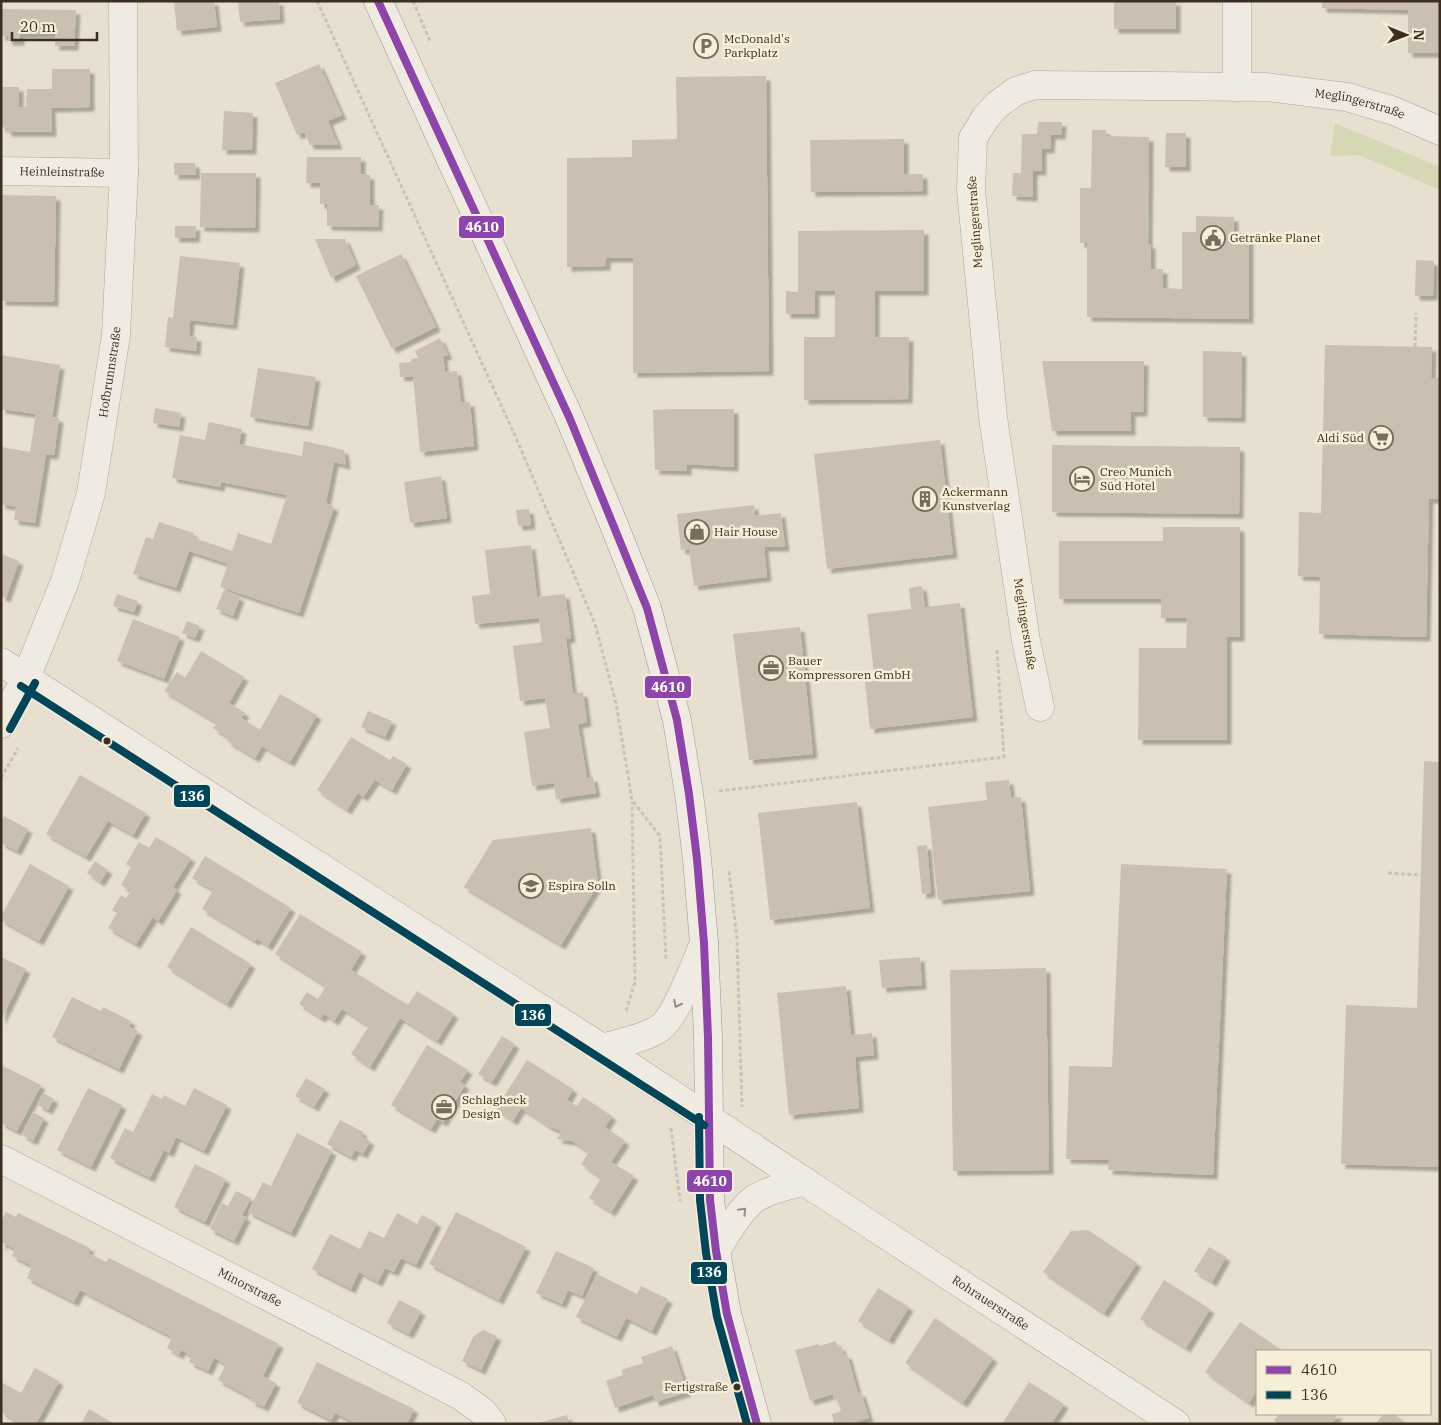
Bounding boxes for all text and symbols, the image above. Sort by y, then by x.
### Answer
scale bar [12,10,98,42]
north arrow [1381,10,1431,60]
text: 20 m [20,17,56,36]
text: N [1410,30,1428,41]
place label: McDonald's Parkplatz [724,31,790,60]
parking icon: McDonald's Parkplatz [693,33,719,59]
street label: Meglingerstraße [1314,85,1408,122]
street label: Heinleinstraße [19,163,105,180]
street label: Meglingerstraße [964,175,985,269]
line badge: 4610 [458,215,505,239]
text: 4610 [465,218,499,236]
public building icon: Getränke Planet [1200,225,1226,251]
place label: Getränke Planet [1230,230,1321,245]
street label: Hofbrunnstraße [95,326,123,419]
supermarket icon: Aldi Süd [1368,425,1394,451]
place label: Aldi Süd [1317,430,1364,445]
place label: Creo Munich Süd Hotel [1100,464,1172,493]
hotel icon: Creo Munich Süd Hotel [1069,466,1095,492]
place label: Ackermann Kunstverlag [942,484,1010,513]
building icon: Ackermann Kunstverlag [912,486,938,512]
shop icon: Hair House [684,519,710,545]
place label: Hair House [714,524,778,539]
street label: Meglingerstraße [1011,577,1040,671]
place label: Bauer Kompressoren GmbH [788,653,911,682]
office icon: Bauer Kompressoren GmbH [758,655,784,681]
line badge: 4610 [644,675,692,699]
text: 4610 [651,678,685,696]
unlabelled marker [102,736,112,746]
line badge: 136 [173,784,211,808]
text: 136 [179,787,205,805]
school or university icon: Espira Solln [518,873,544,899]
place label: Espira Solln [548,878,616,893]
one-way arrow [673,998,683,1007]
line badge: 136 [514,1003,552,1027]
text: 136 [520,1006,546,1024]
place label: Schlagheck Design [462,1092,526,1121]
office icon: Schlagheck Design [431,1094,457,1120]
line badge: 4610 [686,1169,733,1193]
text: 4610 [693,1172,727,1190]
one-way arrow [737,1207,746,1216]
line badge: 136 [690,1261,728,1285]
text: 136 [696,1263,722,1281]
street label: Minorstraße [216,1264,285,1310]
street label: Rohrauerstraße [949,1272,1032,1333]
legend [1256,1350,1431,1415]
text: 4610 [1301,1360,1337,1379]
place label: Fertigstraße [664,1380,728,1394]
marker: Fertigstraße [732,1382,742,1392]
text: 136 [1301,1385,1328,1404]

